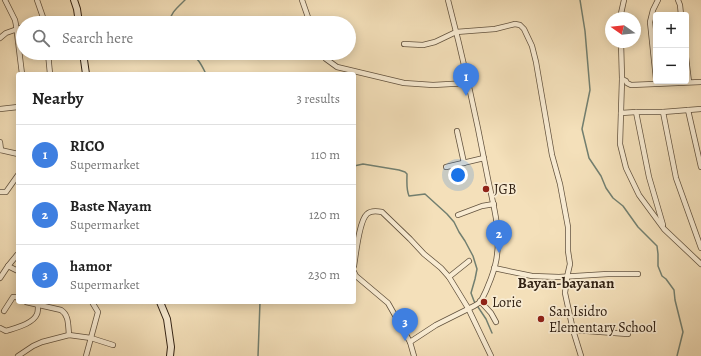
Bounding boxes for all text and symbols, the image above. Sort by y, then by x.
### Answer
north arrow [605,12,641,48]
map controls [653,12,689,84]
button: + [653,12,689,48]
search box [16,16,356,60]
icon: search [30,27,52,49]
text: Search here [62,28,133,48]
button: − [653,48,689,84]
pin: 1 [453,63,479,96]
text: Nearby [32,87,83,110]
text: 3 results [296,90,340,107]
text: RICO [70,136,104,156]
text: 1 [43,146,47,163]
text: 110 m [311,146,340,163]
text: Supermarket [70,156,140,173]
your location [448,165,468,185]
place label: JGB [494,180,516,199]
marker: JGB [481,184,491,194]
text: Baste Nayam [70,196,152,216]
text: 2 [42,206,48,223]
text: 120 m [309,206,340,223]
text: Supermarket [70,216,140,233]
pin: 2 [486,220,512,253]
text: hamor [70,256,112,276]
text: 3 [42,266,48,283]
text: 230 m [308,266,340,283]
district label: Bayan-bayanan [517,273,615,293]
text: Supermarket [70,276,140,293]
place label: Lorie [492,293,522,312]
marker: Lorie [479,297,489,307]
place label: San Isidro Elementary School [549,302,657,337]
pin: 3 [392,308,418,341]
marker: San Isidro Elementary School [536,314,546,324]

